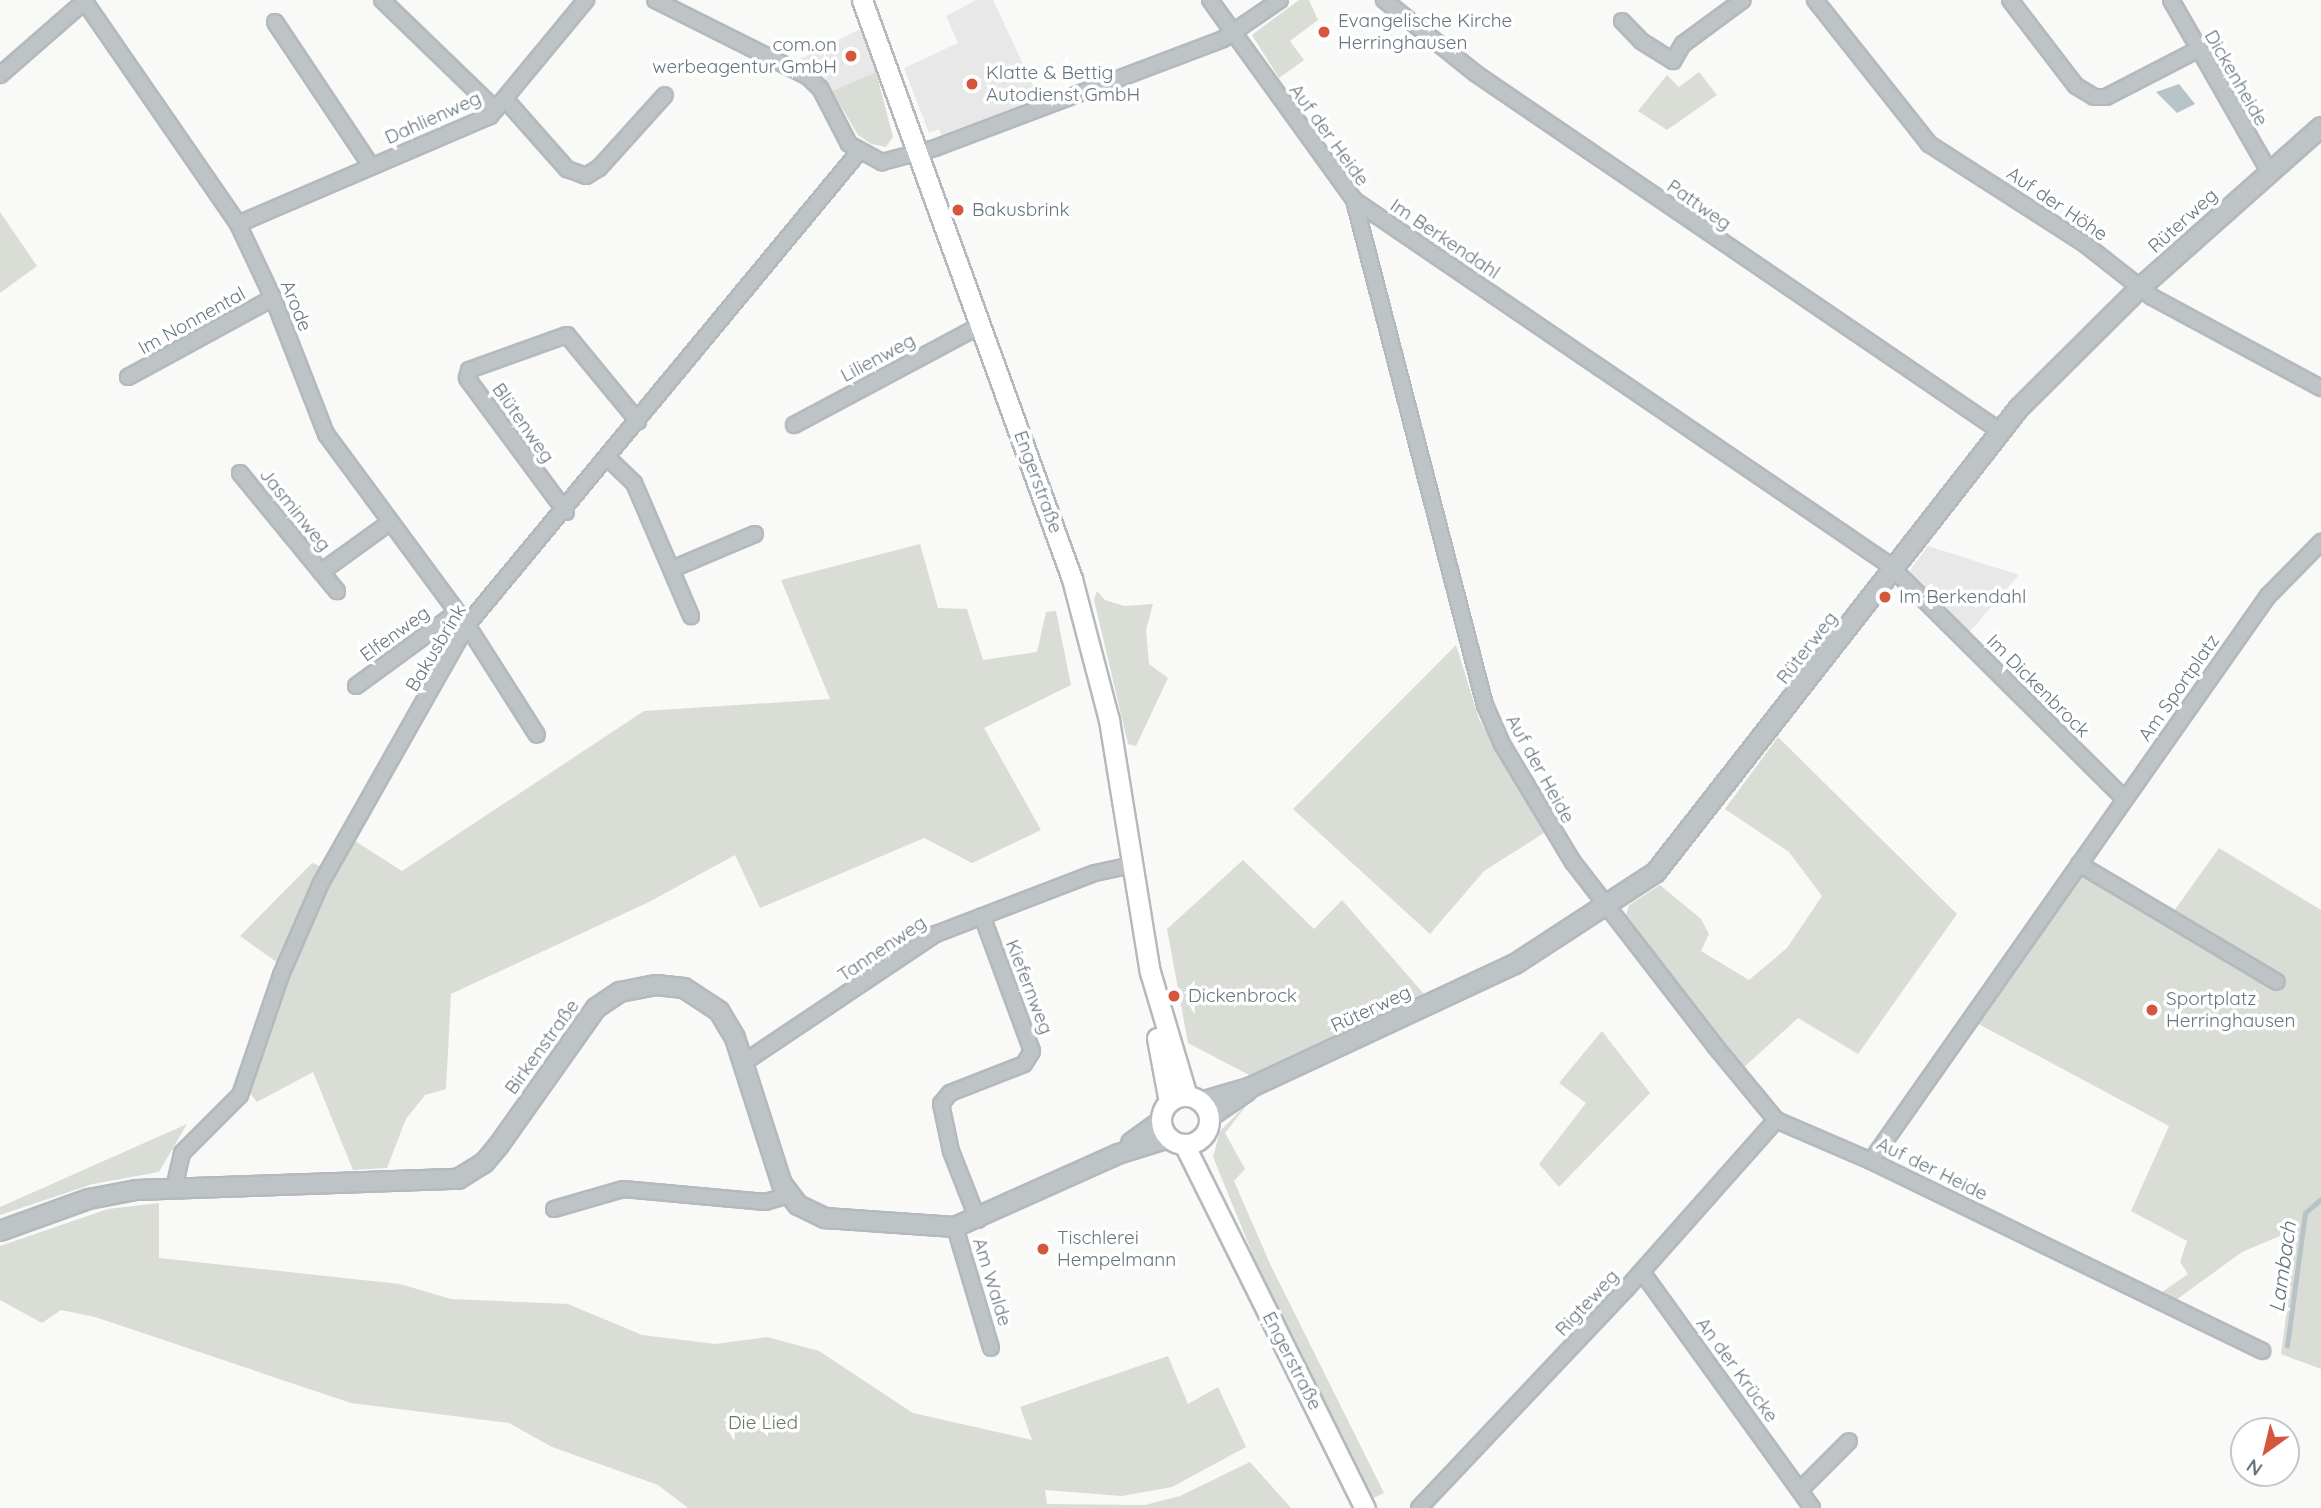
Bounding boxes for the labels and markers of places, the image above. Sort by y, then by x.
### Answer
place label: Evangelische Kirche Herringhausen [1338,10,1512,54]
marker: Evangelische Kirche Herringhausen [1316,24,1332,40]
place label: com.on werbeagentur GmbH [652,34,837,78]
marker: com.on werbeagentur GmbH [843,48,859,64]
place label: Klatte & Bettig Autodienst GmbH [986,62,1140,106]
marker: Klatte & Bettig Autodienst GmbH [964,76,980,92]
place label: Bakusbrink [972,199,1070,221]
marker: Bakusbrink [950,202,966,218]
place label: Im Berkendahl [1899,586,2026,608]
marker: Im Berkendahl [1877,589,1893,605]
place label: Dickenbrock [1188,985,1297,1007]
marker: Dickenbrock [1166,988,1182,1004]
place label: Sportplatz Herringhausen [2166,988,2296,1032]
marker: Sportplatz Herringhausen [2144,1002,2160,1018]
place label: Tischlerei Hempelmann [1057,1227,1176,1271]
marker: Tischlerei Hempelmann [1035,1241,1051,1257]

